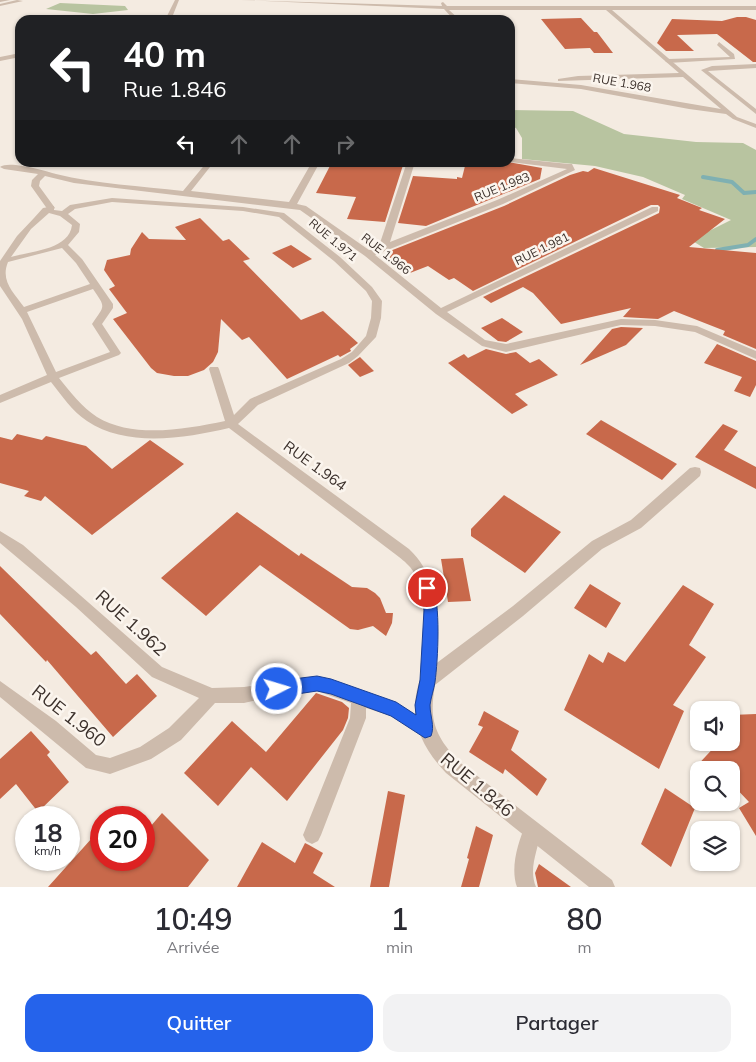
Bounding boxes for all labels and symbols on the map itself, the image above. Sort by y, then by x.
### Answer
street label: RUE 1.968 [592,70,652,95]
street label: RUE 1.983 [472,169,532,205]
street label: RUE 1.971 [306,215,361,264]
street label: RUE 1.981 [512,229,571,268]
street label: RUE 1.966 [359,230,414,278]
street label: RUE 1.964 [280,436,351,495]
pin [406,567,448,609]
street label: RUE 1.962 [91,585,172,661]
position arrow [250,662,302,714]
street label: RUE 1.960 [27,679,111,752]
street label: RUE 1.846 [436,747,518,822]
speed limit sign: 20 [90,806,155,871]

